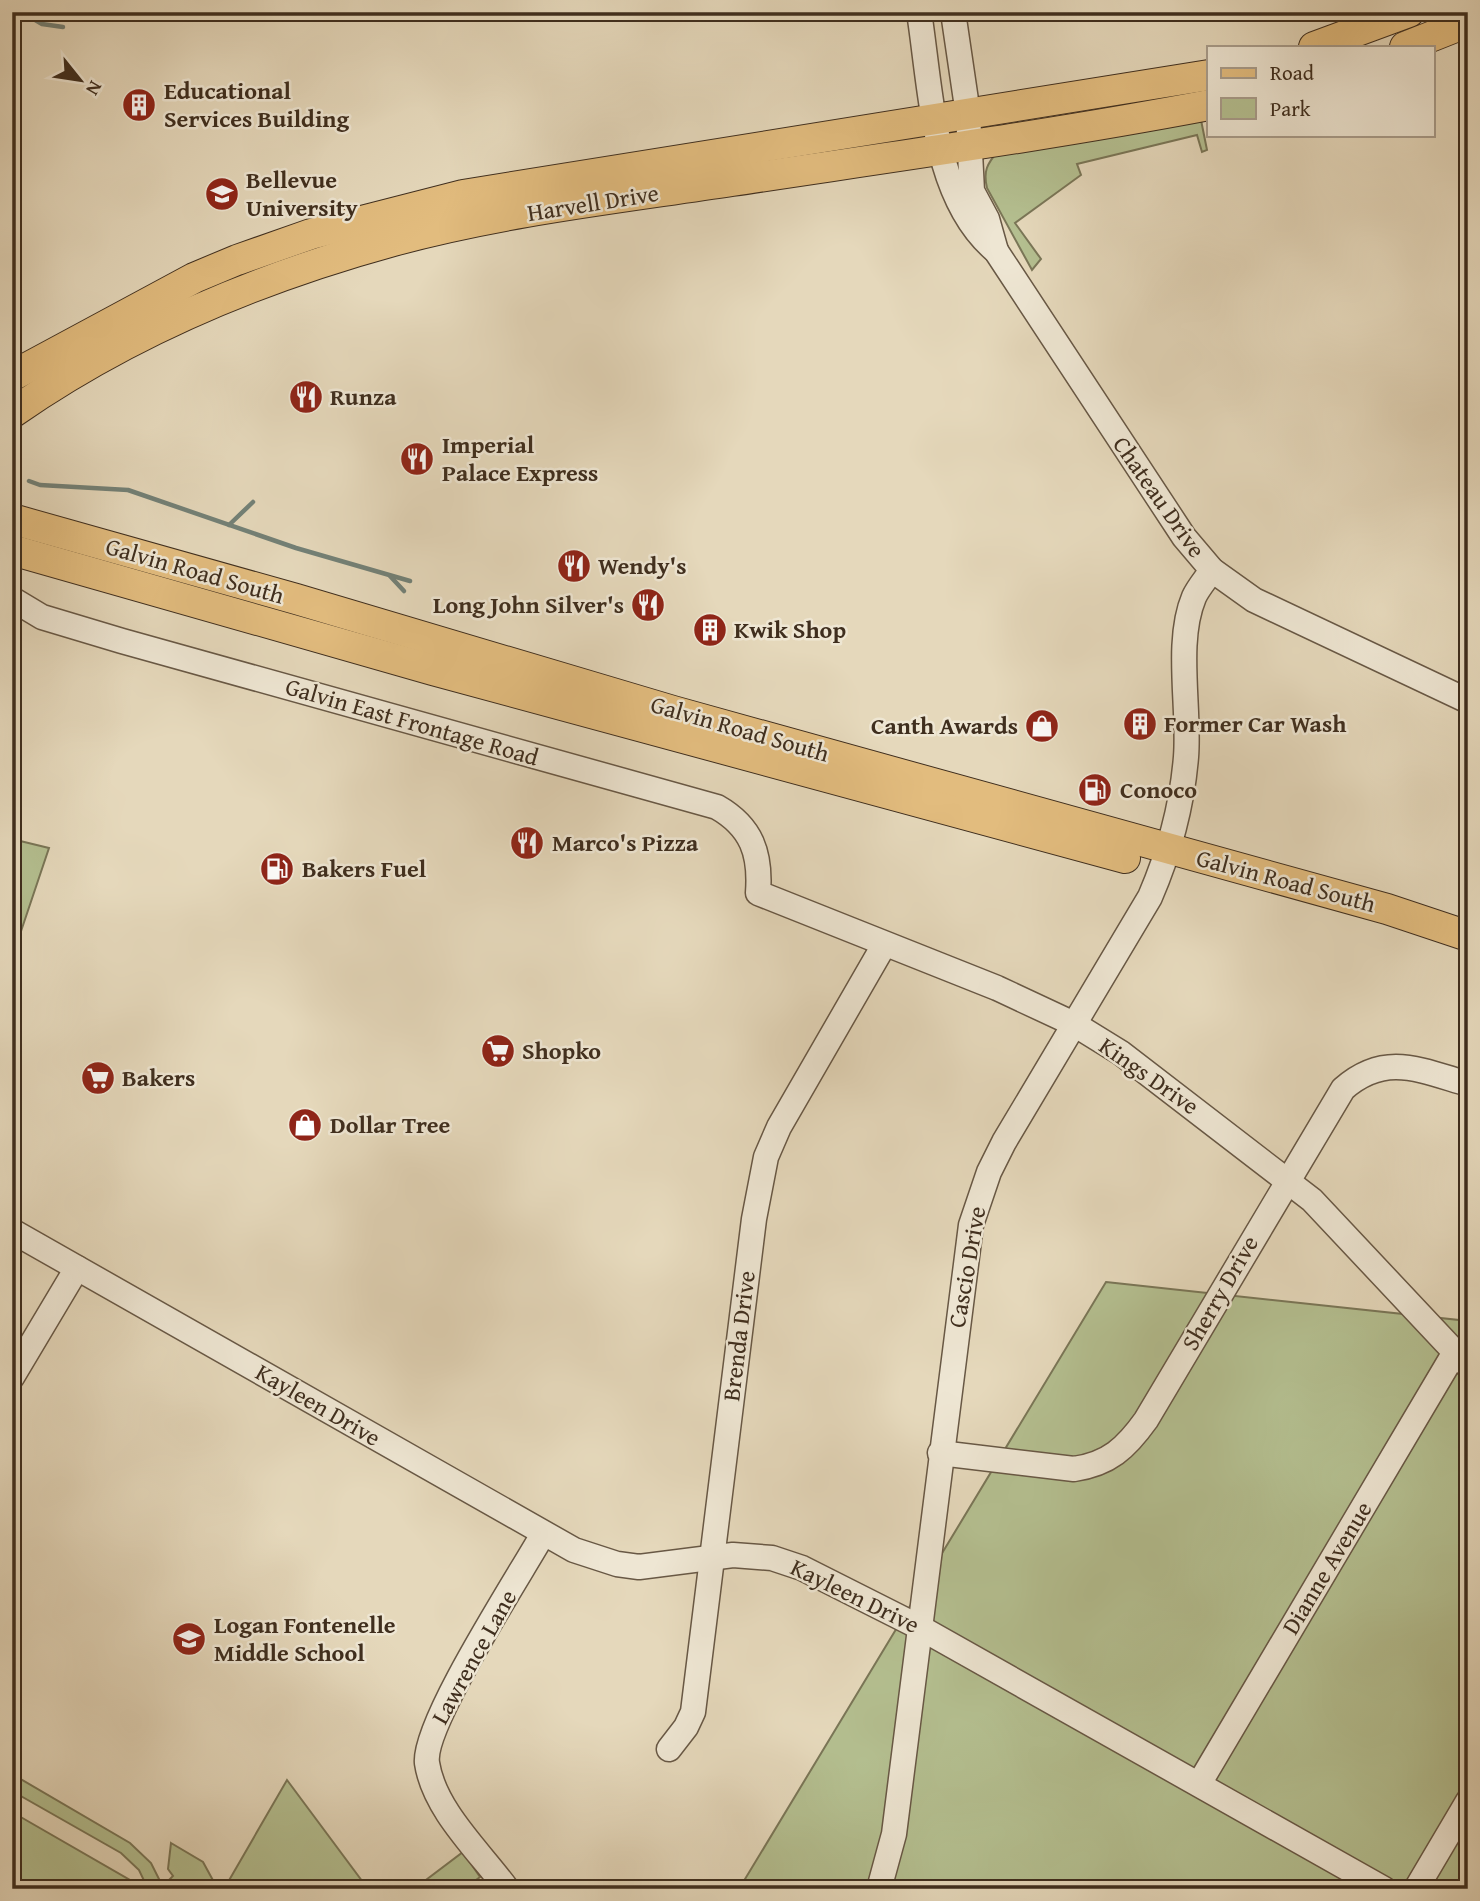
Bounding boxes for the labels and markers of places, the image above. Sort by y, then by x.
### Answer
place label: Educational Services Building [164,73,350,136]
building icon: Educational Services Building [120,86,158,124]
place label: Bellevue University [246,162,358,225]
school or university icon: Bellevue University [203,175,241,213]
restaurant icon: Runza [287,378,325,416]
place label: Runza [330,379,397,414]
place label: Imperial Palace Express [442,427,598,490]
restaurant icon: Imperial Palace Express [398,440,436,478]
restaurant icon: Wendy's [555,547,593,585]
place label: Wendy's [598,548,687,583]
restaurant icon: Long John Silver's [629,586,667,624]
place label: Long John Silver's [433,587,624,622]
building icon: Kwik Shop [691,611,729,649]
place label: Kwik Shop [734,612,846,647]
building icon: Former Car Wash [1121,705,1159,743]
place label: Former Car Wash [1164,706,1346,741]
shop icon: Canth Awards [1023,707,1061,745]
place label: Canth Awards [871,708,1018,743]
fuel station icon: Conoco [1076,771,1114,809]
place label: Conoco [1120,772,1197,807]
restaurant icon: Marco's Pizza [508,824,546,862]
place label: Marco's Pizza [552,825,699,860]
fuel station icon: Bakers Fuel [258,850,296,888]
place label: Bakers Fuel [302,851,427,886]
supermarket icon: Shopko [479,1032,517,1070]
place label: Shopko [522,1033,601,1068]
supermarket icon: Bakers [79,1059,117,1097]
place label: Bakers [122,1060,195,1095]
shop icon: Dollar Tree [286,1106,324,1144]
place label: Dollar Tree [330,1107,451,1142]
place label: Logan Fontenelle Middle School [214,1607,396,1670]
school or university icon: Logan Fontenelle Middle School [170,1620,208,1658]

